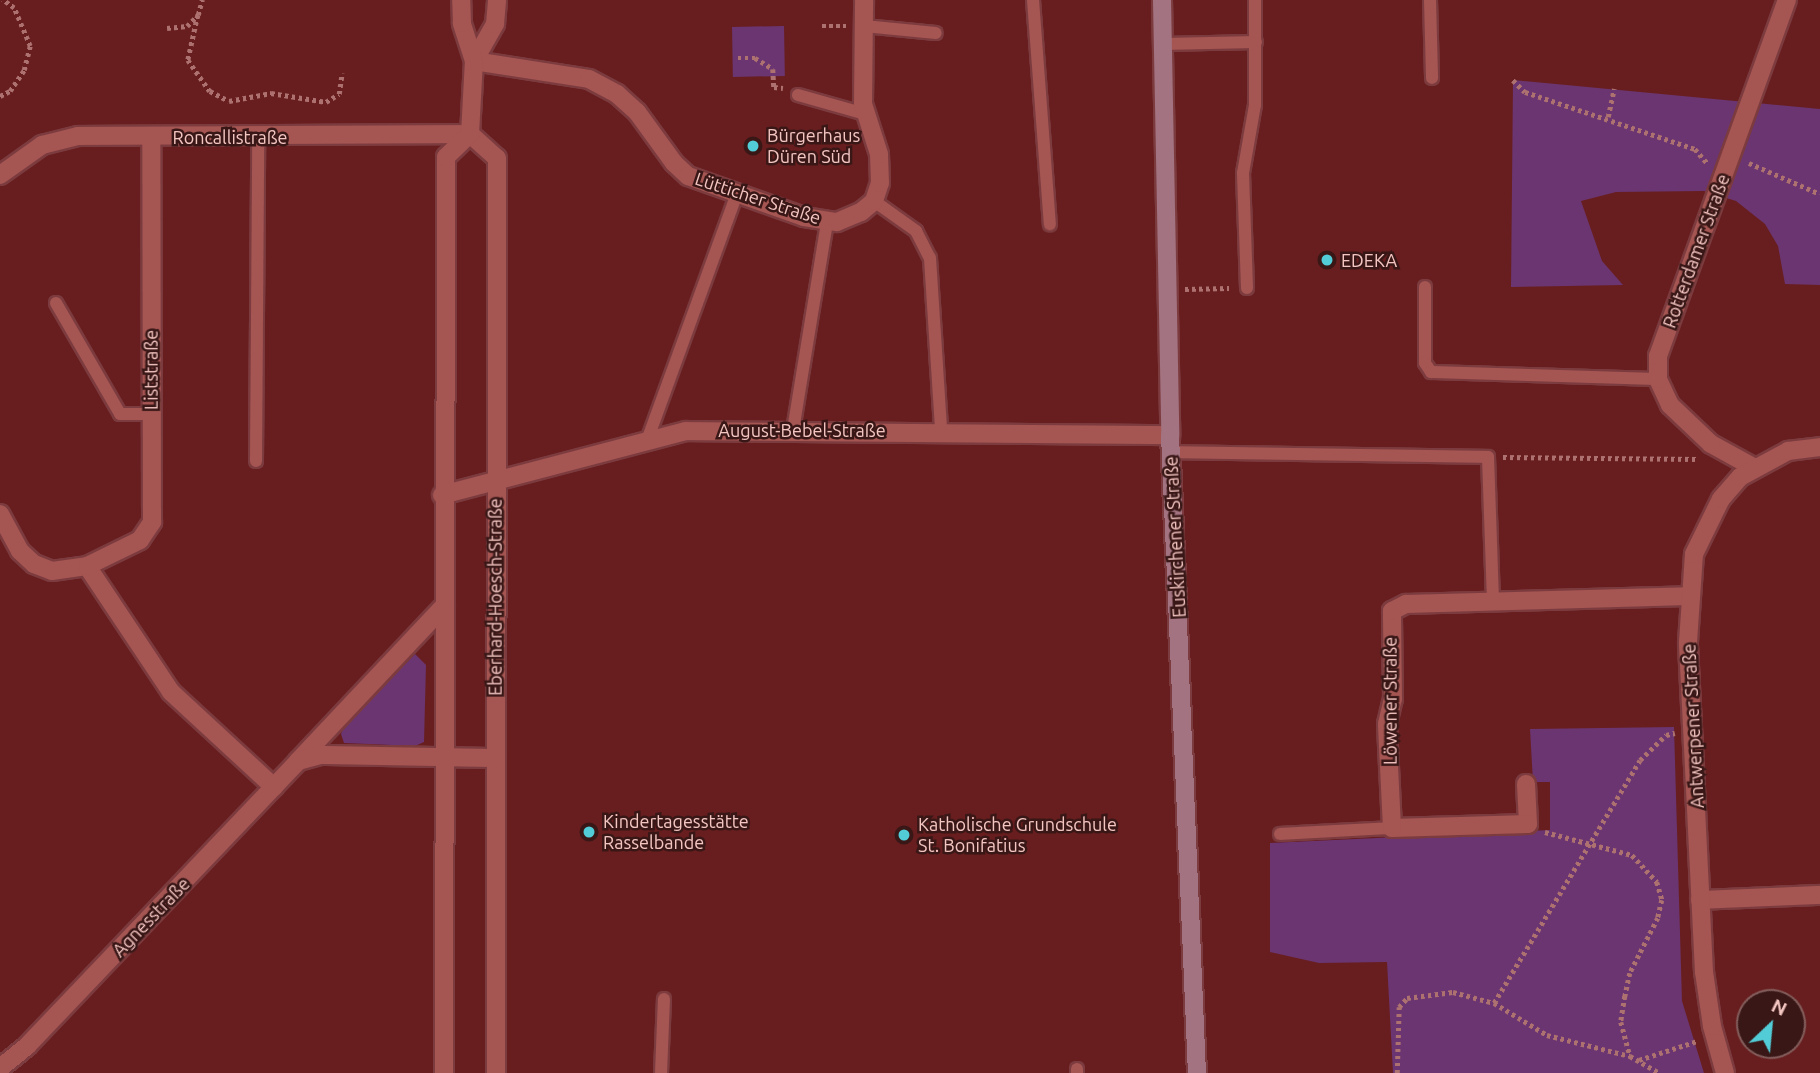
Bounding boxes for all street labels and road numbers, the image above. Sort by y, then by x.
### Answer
street label: Roncallistraße [172,126,288,148]
street label: Lütticher Straße [692,168,824,228]
street label: Rotterdamer Straße [1658,171,1734,331]
street label: Liststraße [140,330,162,410]
street label: August-Bebel-Straße [718,419,886,441]
street label: Euskirchener Straße [1160,456,1190,618]
street label: Eberhard-Hoesch-Straße [484,498,506,696]
street label: Löwener Straße [1379,637,1401,765]
street label: Antwerpener Straße [1678,643,1708,809]
street label: Agnesstraße [108,873,194,961]

